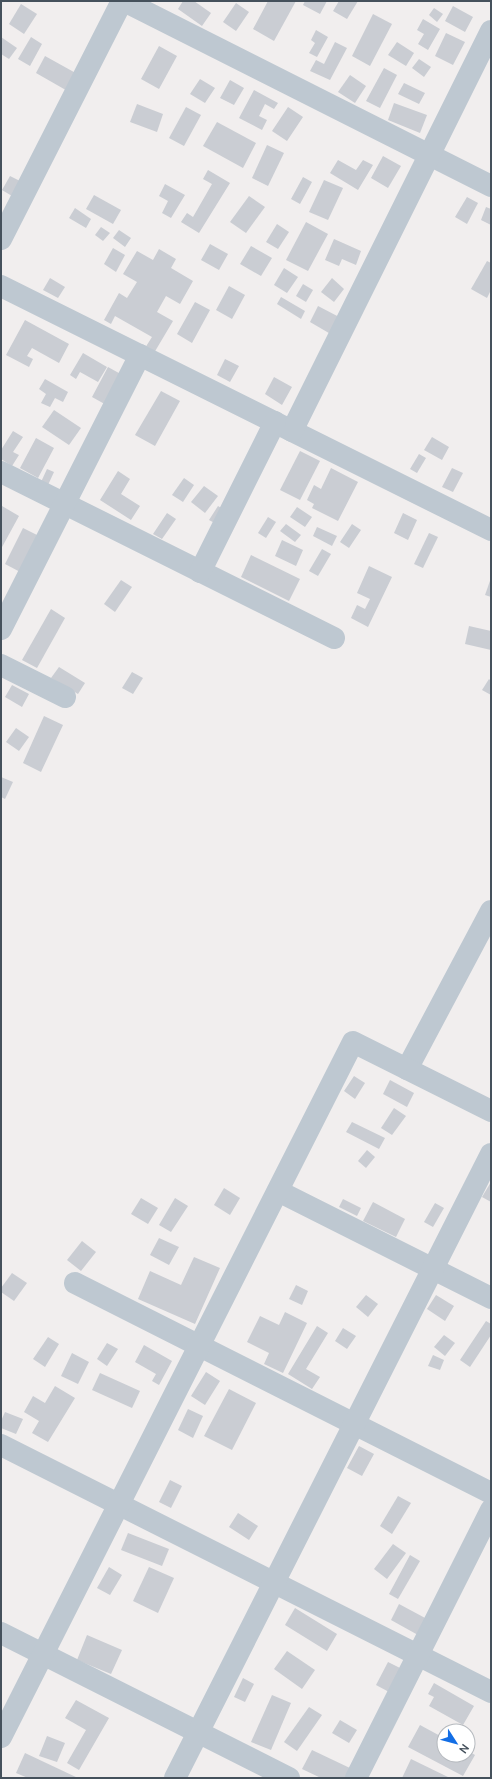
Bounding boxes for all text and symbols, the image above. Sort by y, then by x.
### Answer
north arrow [436,1723,476,1763]
text: N [456,1742,473,1757]

